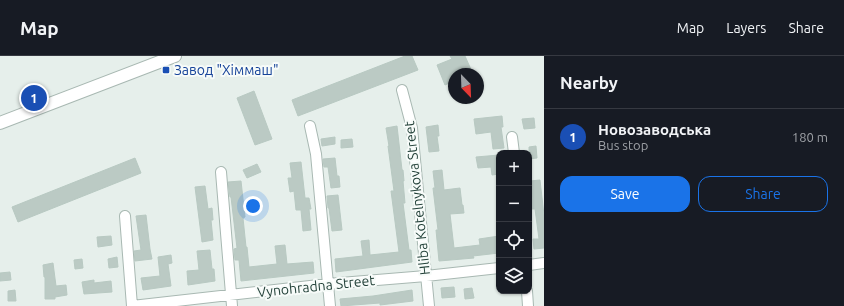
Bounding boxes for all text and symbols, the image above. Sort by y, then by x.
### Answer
text: Map [20,17,59,39]
text: Map [677,20,704,36]
text: Layers [726,20,766,36]
text: Share [788,20,824,36]
place label: Завод "Хіммаш" [174,62,279,78]
marker: Завод "Хіммаш" [161,65,171,75]
north arrow [448,68,484,104]
text: Nearby [560,73,618,92]
pin: 1 [21,83,47,113]
street label: Hliba Kotelnykova Street [401,120,433,276]
text: Новозаводська [598,121,711,138]
text: 1 [569,130,577,144]
text: 180 m [792,130,828,144]
text: Bus stop [598,138,648,152]
map controls [496,150,532,294]
button: + [496,150,532,186]
button: Save [560,176,690,212]
button: Share [698,176,828,212]
button: − [496,186,532,222]
your location [243,196,263,216]
button: locate [496,222,532,258]
button: layers [496,258,532,294]
street label: Vynohradna Street [256,272,376,300]

